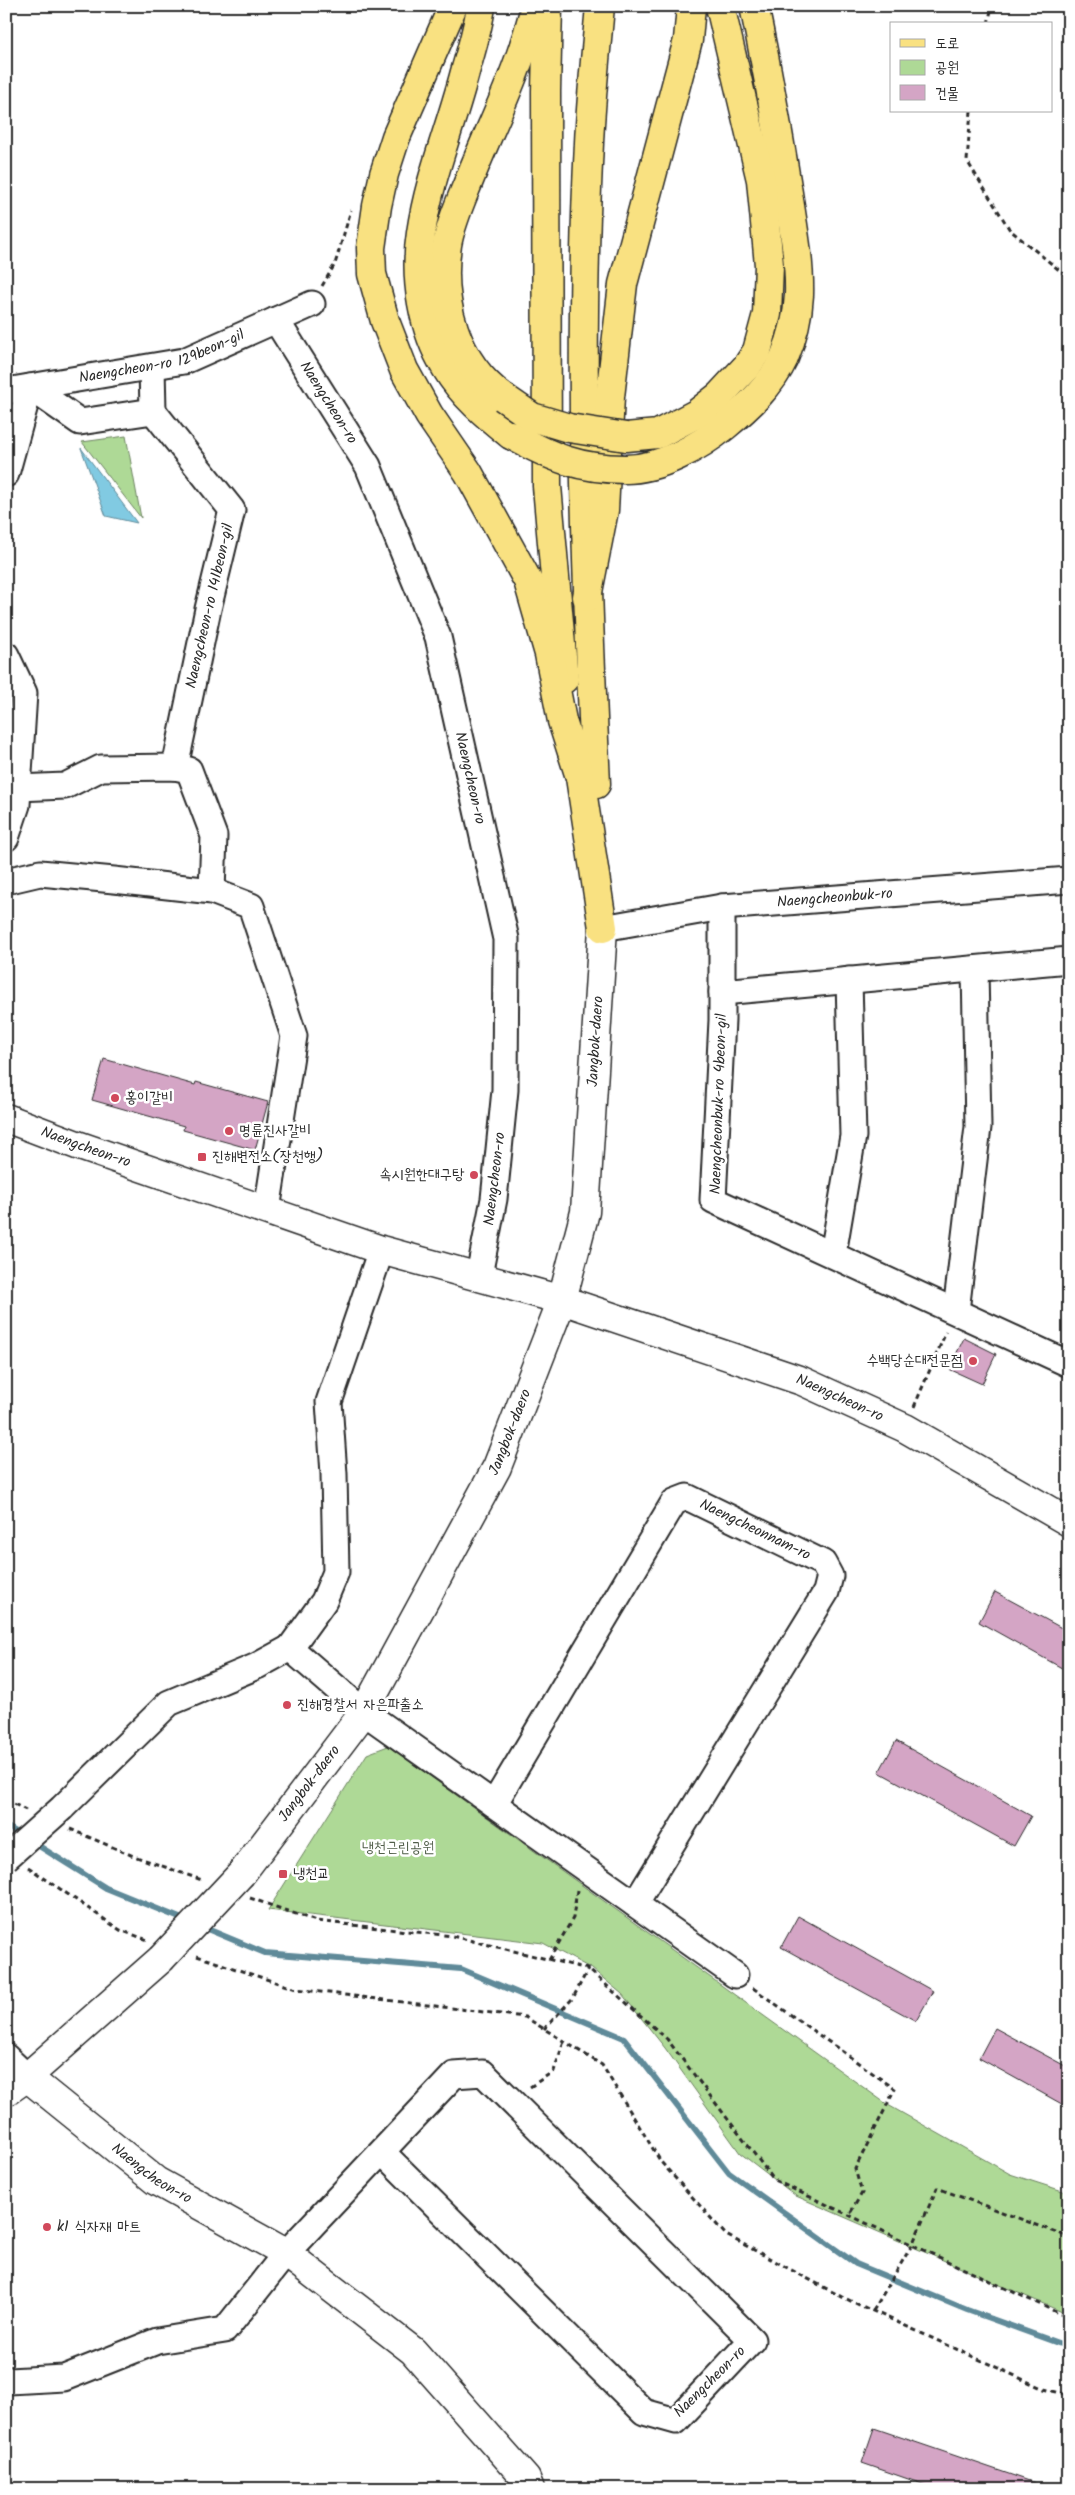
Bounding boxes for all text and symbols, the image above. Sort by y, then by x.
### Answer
legend [890,22,1052,112]
text: 도로 [935,32,959,56]
text: 공원 [935,56,959,80]
text: 건물 [935,82,959,106]
street label: Naengcheon-ro 129beon-gil [77,323,249,391]
street label: Naengcheon-ro [293,357,364,449]
street label: Naengcheon-ro 141beon-gil [179,521,241,691]
street label: Naengcheon-ro [448,730,492,827]
street label: Naengcheonbuk-ro [776,882,894,915]
street label: Jangbok-daero [581,995,611,1087]
street label: Naengcheonbuk-ro 4beon-gil [704,1013,734,1195]
place label: 홍이갈비 [125,1086,173,1110]
marker: 홍이갈비 [109,1092,121,1104]
place label: 명륜진사갈비 [239,1119,311,1143]
street label: Naengcheon-ro [37,1120,134,1175]
marker: 명륜진사갈비 [223,1125,235,1137]
street label: Naengcheon-ro [477,1131,513,1227]
place label: 진해변전소(장천행) [212,1145,323,1169]
marker: 진해변전소(장천행) [196,1151,208,1163]
place label: 속시원한대구탕 [380,1163,465,1187]
marker: 속시원한대구탕 [468,1169,480,1181]
place label: 수백당순대전문점 [866,1349,963,1373]
marker: 수백당순대전문점 [967,1355,979,1367]
street label: Naengcheon-ro [793,1368,888,1429]
street label: Jangbok-daero [483,1385,538,1480]
street label: Naengcheonnam-ro [695,1493,815,1567]
place label: 진해경찰서 자은파출소 [297,1693,424,1717]
marker: 진해경찰서 자은파출소 [281,1699,293,1711]
street label: Jangbok-daero [273,1740,347,1827]
park label: 냉천근린공원 [362,1836,434,1860]
place label: 냉천교 [293,1862,329,1886]
marker: 냉천교 [277,1868,289,1880]
street label: Naengcheon-ro [106,2137,196,2211]
place label: k1 식자재 마트 [57,2215,141,2239]
marker: k1 식자재 마트 [41,2221,53,2233]
street label: Naengcheon-ro [668,2340,752,2424]

